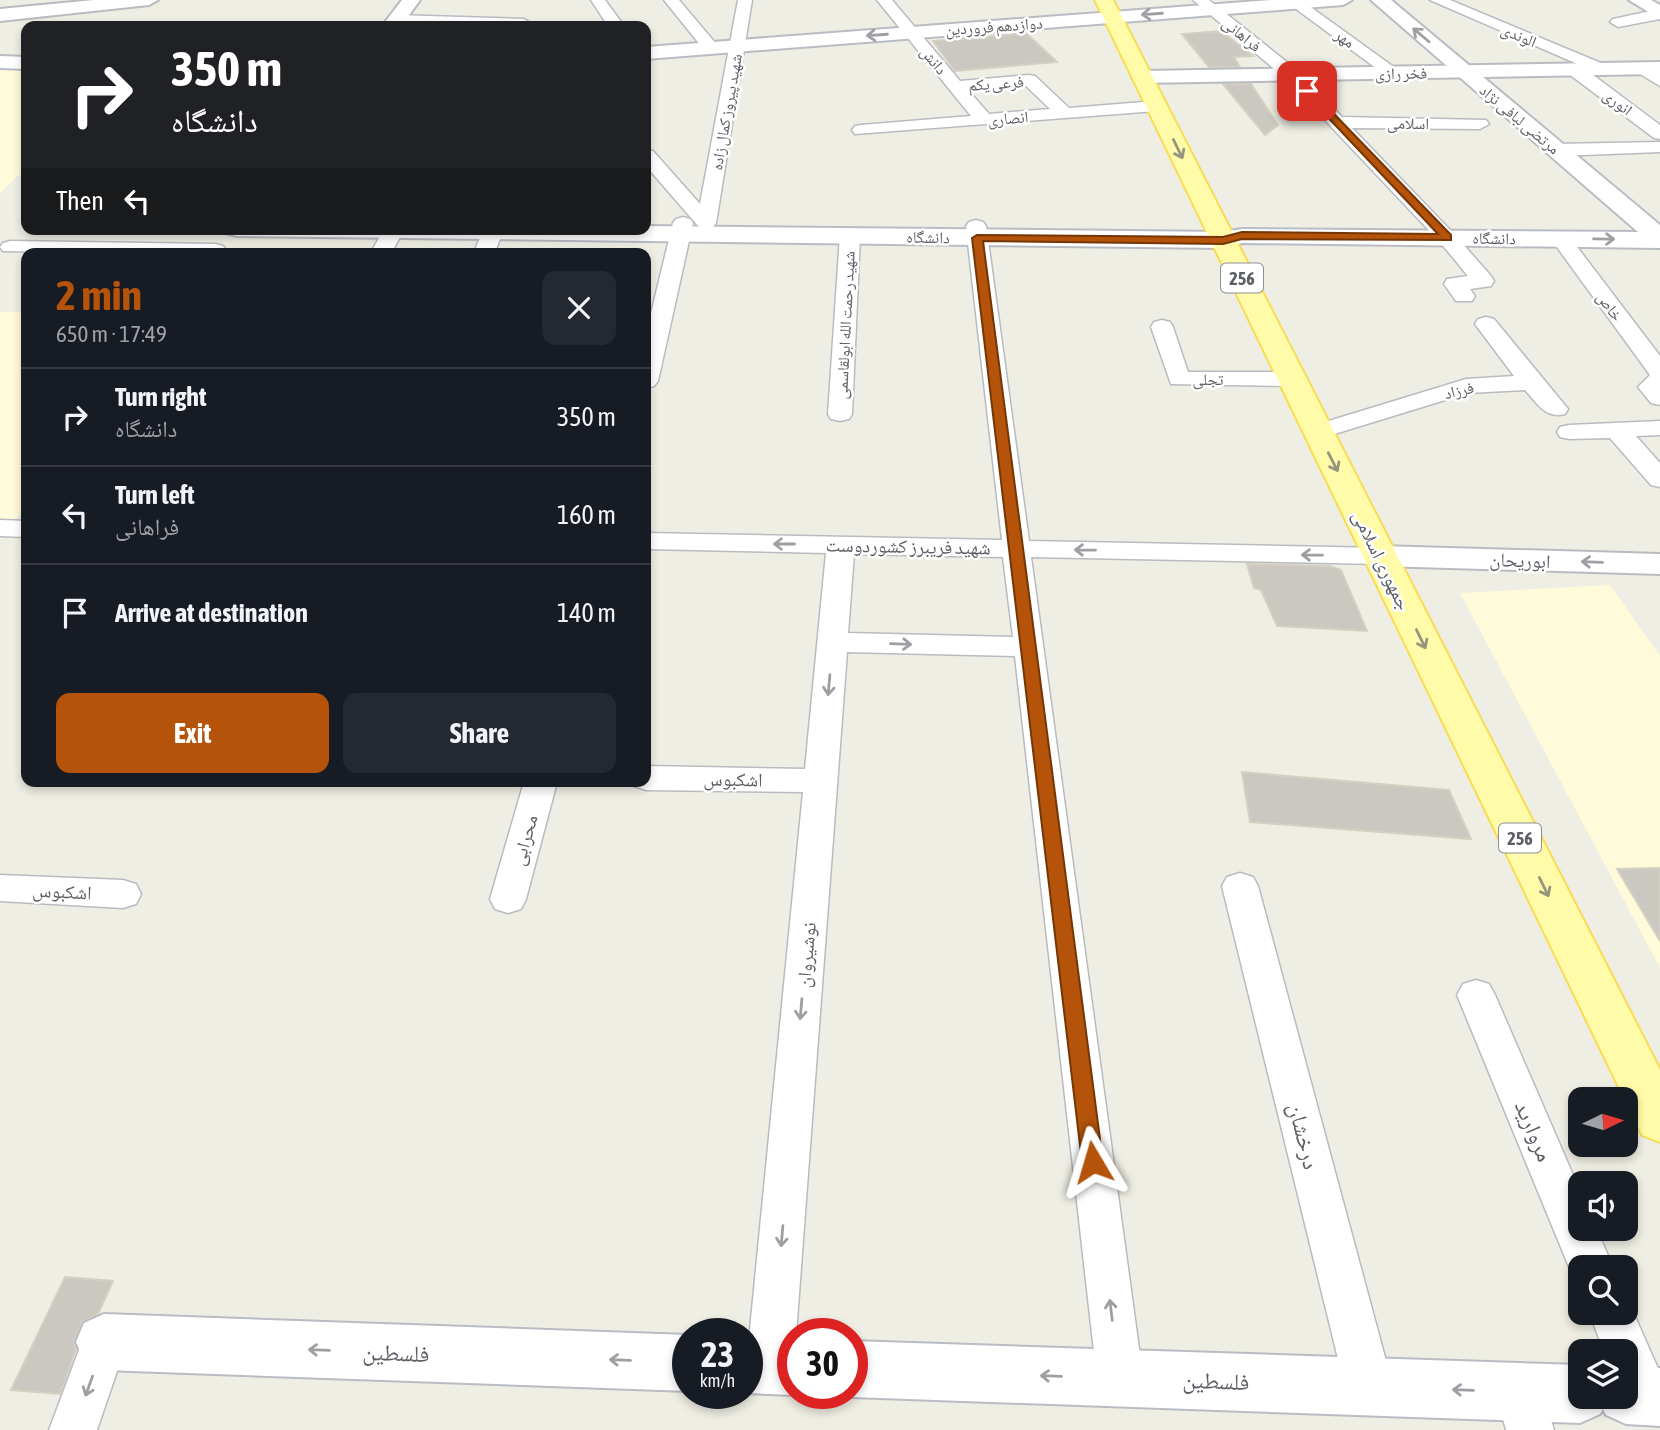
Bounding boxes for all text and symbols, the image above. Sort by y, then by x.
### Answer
one-way arrow [1142,8,1164,21]
street label: فراهانی [1218,13,1265,57]
street label: دوازدهم فروردین [945,14,1044,40]
street label: الوندی [1498,20,1539,52]
street label: مهر [1330,24,1358,52]
one-way arrow [1412,27,1430,43]
one-way arrow [866,29,888,42]
text: 350 m [171,40,282,96]
street label: دانش [916,42,951,79]
icon: right [56,49,147,140]
street label: شهید پیروز کمال زاده [707,52,747,172]
pin [1277,61,1337,121]
street label: فخر رازی [1375,64,1427,84]
street label: فرعی یکم [968,72,1025,96]
icon: arrive [1288,72,1326,110]
street label: مرتضی لبافی نژاد [1475,81,1563,159]
street label: انوری [1599,85,1636,120]
text: دانشگاه [171,102,258,139]
street label: انصاری [987,107,1029,131]
street label: اسلامی [1387,114,1429,134]
one-way arrow [1171,138,1185,159]
icon: left [118,182,156,220]
text: Then [56,186,104,216]
street label: دانشگاه [906,228,950,246]
street label: دانشگاه [1472,229,1516,247]
one-way arrow [1592,232,1615,246]
street label: شهید رحمت الله ابولقاسمی [832,250,860,400]
road number: 256 [1221,264,1263,292]
text: 2 min [56,271,142,319]
button: close [542,271,616,345]
street label: خاص [1592,288,1627,325]
text: 650 m · 17:49 [56,321,167,347]
street label: تجلی [1192,370,1224,390]
street label: فرزاد [1442,378,1476,403]
text: Turn right [115,382,206,412]
icon: right [56,398,94,436]
text: 350 m [557,402,616,432]
text: دانشگاه [115,416,177,442]
one-way arrow [1327,451,1341,472]
text: Turn left [115,480,195,510]
icon: left [56,496,94,534]
text: 160 m [557,500,616,530]
street label: جمهوری اسلامی [1348,507,1416,614]
text: فراهانی [115,514,179,540]
street label: شهید فریبرز کشوردوست [825,534,991,559]
one-way arrow [772,537,795,551]
one-way arrow [1073,543,1096,557]
one-way arrow [1301,548,1324,562]
street label: ابوریحان [1489,548,1551,573]
one-way arrow [1581,555,1604,568]
icon: arrive [56,594,94,632]
text: Arrive at destination [115,598,308,628]
text: 140 m [557,598,616,628]
one-way arrow [1415,628,1429,649]
one-way arrow [889,637,912,650]
one-way arrow [822,673,835,696]
button: Exit [56,693,329,773]
button: Share [343,693,616,773]
street label: اشکبوس [703,767,763,792]
street label: محرابی [506,812,543,868]
road number: 256 [1499,824,1541,852]
one-way arrow [1538,876,1552,897]
street label: اشکبوس [32,878,92,905]
street label: نوشیروان [792,921,821,989]
one-way arrow [794,998,807,1020]
north arrow [1568,1087,1638,1157]
map controls [1568,1087,1638,1409]
street label: مروارید [1509,1097,1558,1166]
street label: درخشان [1282,1100,1325,1172]
position arrow [1056,1125,1130,1199]
button: sound [1568,1171,1638,1241]
one-way arrow [775,1224,788,1247]
button: search [1568,1255,1638,1325]
one-way arrow [1105,1300,1118,1322]
speed limit sign: 30 [777,1318,868,1409]
text: 23 [701,1334,734,1374]
street label: فلسطین [362,1339,430,1368]
button: layers [1568,1339,1638,1409]
one-way arrow [307,1343,330,1356]
one-way arrow [608,1354,631,1367]
street label: فلسطین [1182,1367,1250,1396]
one-way arrow [1040,1369,1063,1382]
text: km/h [700,1370,735,1391]
one-way arrow [81,1375,94,1397]
one-way arrow [1452,1383,1475,1396]

